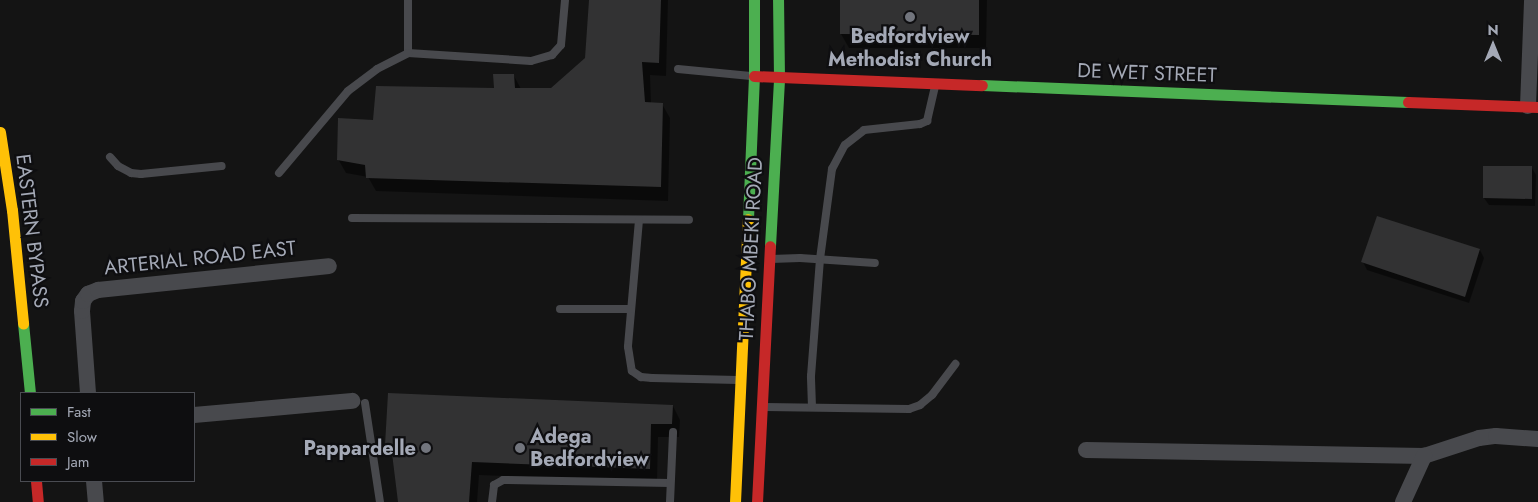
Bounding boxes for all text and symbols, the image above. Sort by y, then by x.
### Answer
marker: Bedfordview Methodist Church [904,11,916,23]
north arrow [1468,20,1518,70]
text: N [1487,20,1499,40]
place label: Bedfordview Methodist Church [828,25,992,72]
street label: DE WET STREET [1077,59,1217,87]
street label: EASTERN BYPASS [11,153,53,309]
street label: THABO MBEKI ROAD [734,157,768,341]
street label: ARTERIAL ROAD EAST [103,236,297,280]
legend [20,392,195,482]
text: Fast [67,401,91,423]
place label: Adega Bedfordview [530,424,649,471]
text: Slow [67,426,97,448]
place label: Pappardelle [304,436,416,460]
marker: Pappardelle [420,442,432,454]
marker: Adega Bedfordview [514,442,526,454]
text: Jam [67,451,90,473]

